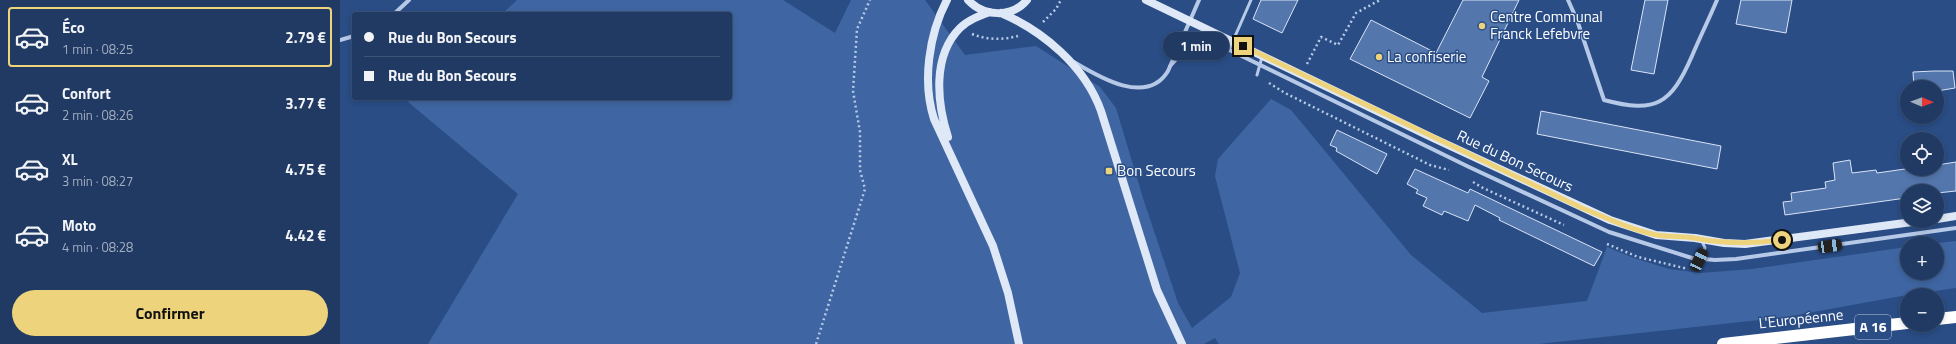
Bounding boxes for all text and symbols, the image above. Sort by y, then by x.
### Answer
place label: Centre Communal Franck Lefebvre [1490,5,1603,45]
text: Éco [62,16,85,39]
icon: car [14,19,50,55]
marker: Centre Communal Franck Lefebvre [1477,21,1487,31]
text: 2.79 € [285,26,326,49]
text: Rue du Bon Secours [388,26,516,49]
callout: 1 min [1163,32,1229,60]
text: 1 min [1180,36,1212,56]
route end [1234,37,1252,55]
text: 1 min · 08:25 [62,39,133,59]
place label: La confiserie [1387,45,1466,68]
marker: La confiserie [1374,52,1384,62]
text: Rue du Bon Secours [388,64,516,87]
north arrow [1900,80,1944,124]
map controls [1900,80,1944,332]
text: Confort [62,82,111,105]
icon: car [14,85,50,121]
text: 3.77 € [285,92,326,115]
text: 2 min · 08:26 [62,105,133,125]
street label: Rue du Bon Secours [1453,124,1577,198]
button: locate [1900,132,1944,176]
text: XL [62,148,78,171]
icon: car [14,151,50,187]
text: 4.75 € [285,158,326,181]
place label: Bon Secours [1117,159,1196,182]
marker: Bon Secours [1104,166,1114,176]
text: 3 min · 08:27 [62,171,133,191]
button: layers [1900,184,1944,228]
text: Moto [62,214,96,237]
icon: car [14,217,50,253]
text: 4.42 € [285,224,326,247]
route start [1773,231,1791,249]
button: + [1900,236,1944,280]
text: 4 min · 08:28 [62,237,133,257]
car [1817,238,1843,254]
car [1688,247,1710,273]
button: − [1900,288,1944,332]
button: Confirmer [12,290,328,336]
street label: L'Européenne [1758,303,1844,334]
road number: A 16 [1855,315,1891,339]

